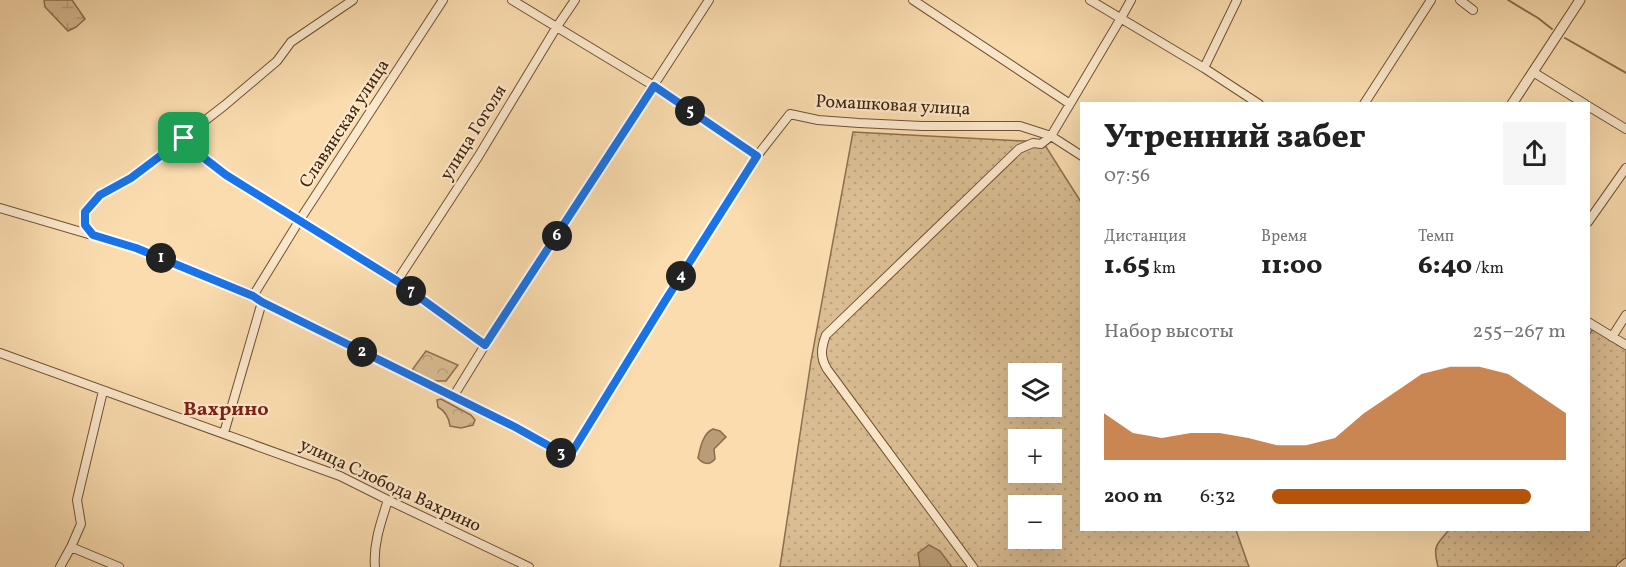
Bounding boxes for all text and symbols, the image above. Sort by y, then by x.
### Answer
street label: Славянская улица [294,55,396,193]
street label: улица Гоголя [435,80,513,186]
street label: Ромашковая улица [815,89,971,123]
pin: 5 [675,96,705,126]
text: 5 [686,100,694,122]
pin [158,112,209,163]
text: Утренний забег [1104,116,1365,162]
icon: arrive [167,121,200,154]
button: share [1503,122,1566,185]
text: 07:56 [1104,162,1150,190]
pin: 6 [542,221,572,251]
text: 6 [553,225,561,247]
text: Дистанция [1104,226,1186,248]
text: Время [1261,226,1307,248]
text: Темп [1418,226,1454,248]
pin: 1 [146,243,176,273]
text: 1 [158,247,164,269]
text: 1.65 [1104,248,1150,284]
text: 11:00 [1261,248,1323,284]
text: 6:40 [1418,248,1472,284]
text: km [1150,258,1176,280]
text: /km [1472,258,1504,280]
pin: 4 [666,261,696,291]
text: 4 [676,265,686,287]
pin: 7 [396,276,426,306]
text: 7 [407,280,415,302]
text: Набор высоты [1104,318,1234,346]
text: 255–267 m [1472,318,1566,346]
pin: 2 [347,337,377,367]
text: 2 [358,341,366,363]
map controls [1008,363,1062,549]
button: layers [1008,363,1062,417]
district label: Вахрино [183,396,269,424]
button: + [1008,429,1062,483]
street label: улица Слобода Вахрино [295,433,485,539]
pin: 3 [546,438,576,468]
text: 3 [557,442,565,464]
text: 200 m [1104,483,1162,511]
text: 6:32 [1200,483,1236,511]
button: − [1008,495,1062,549]

